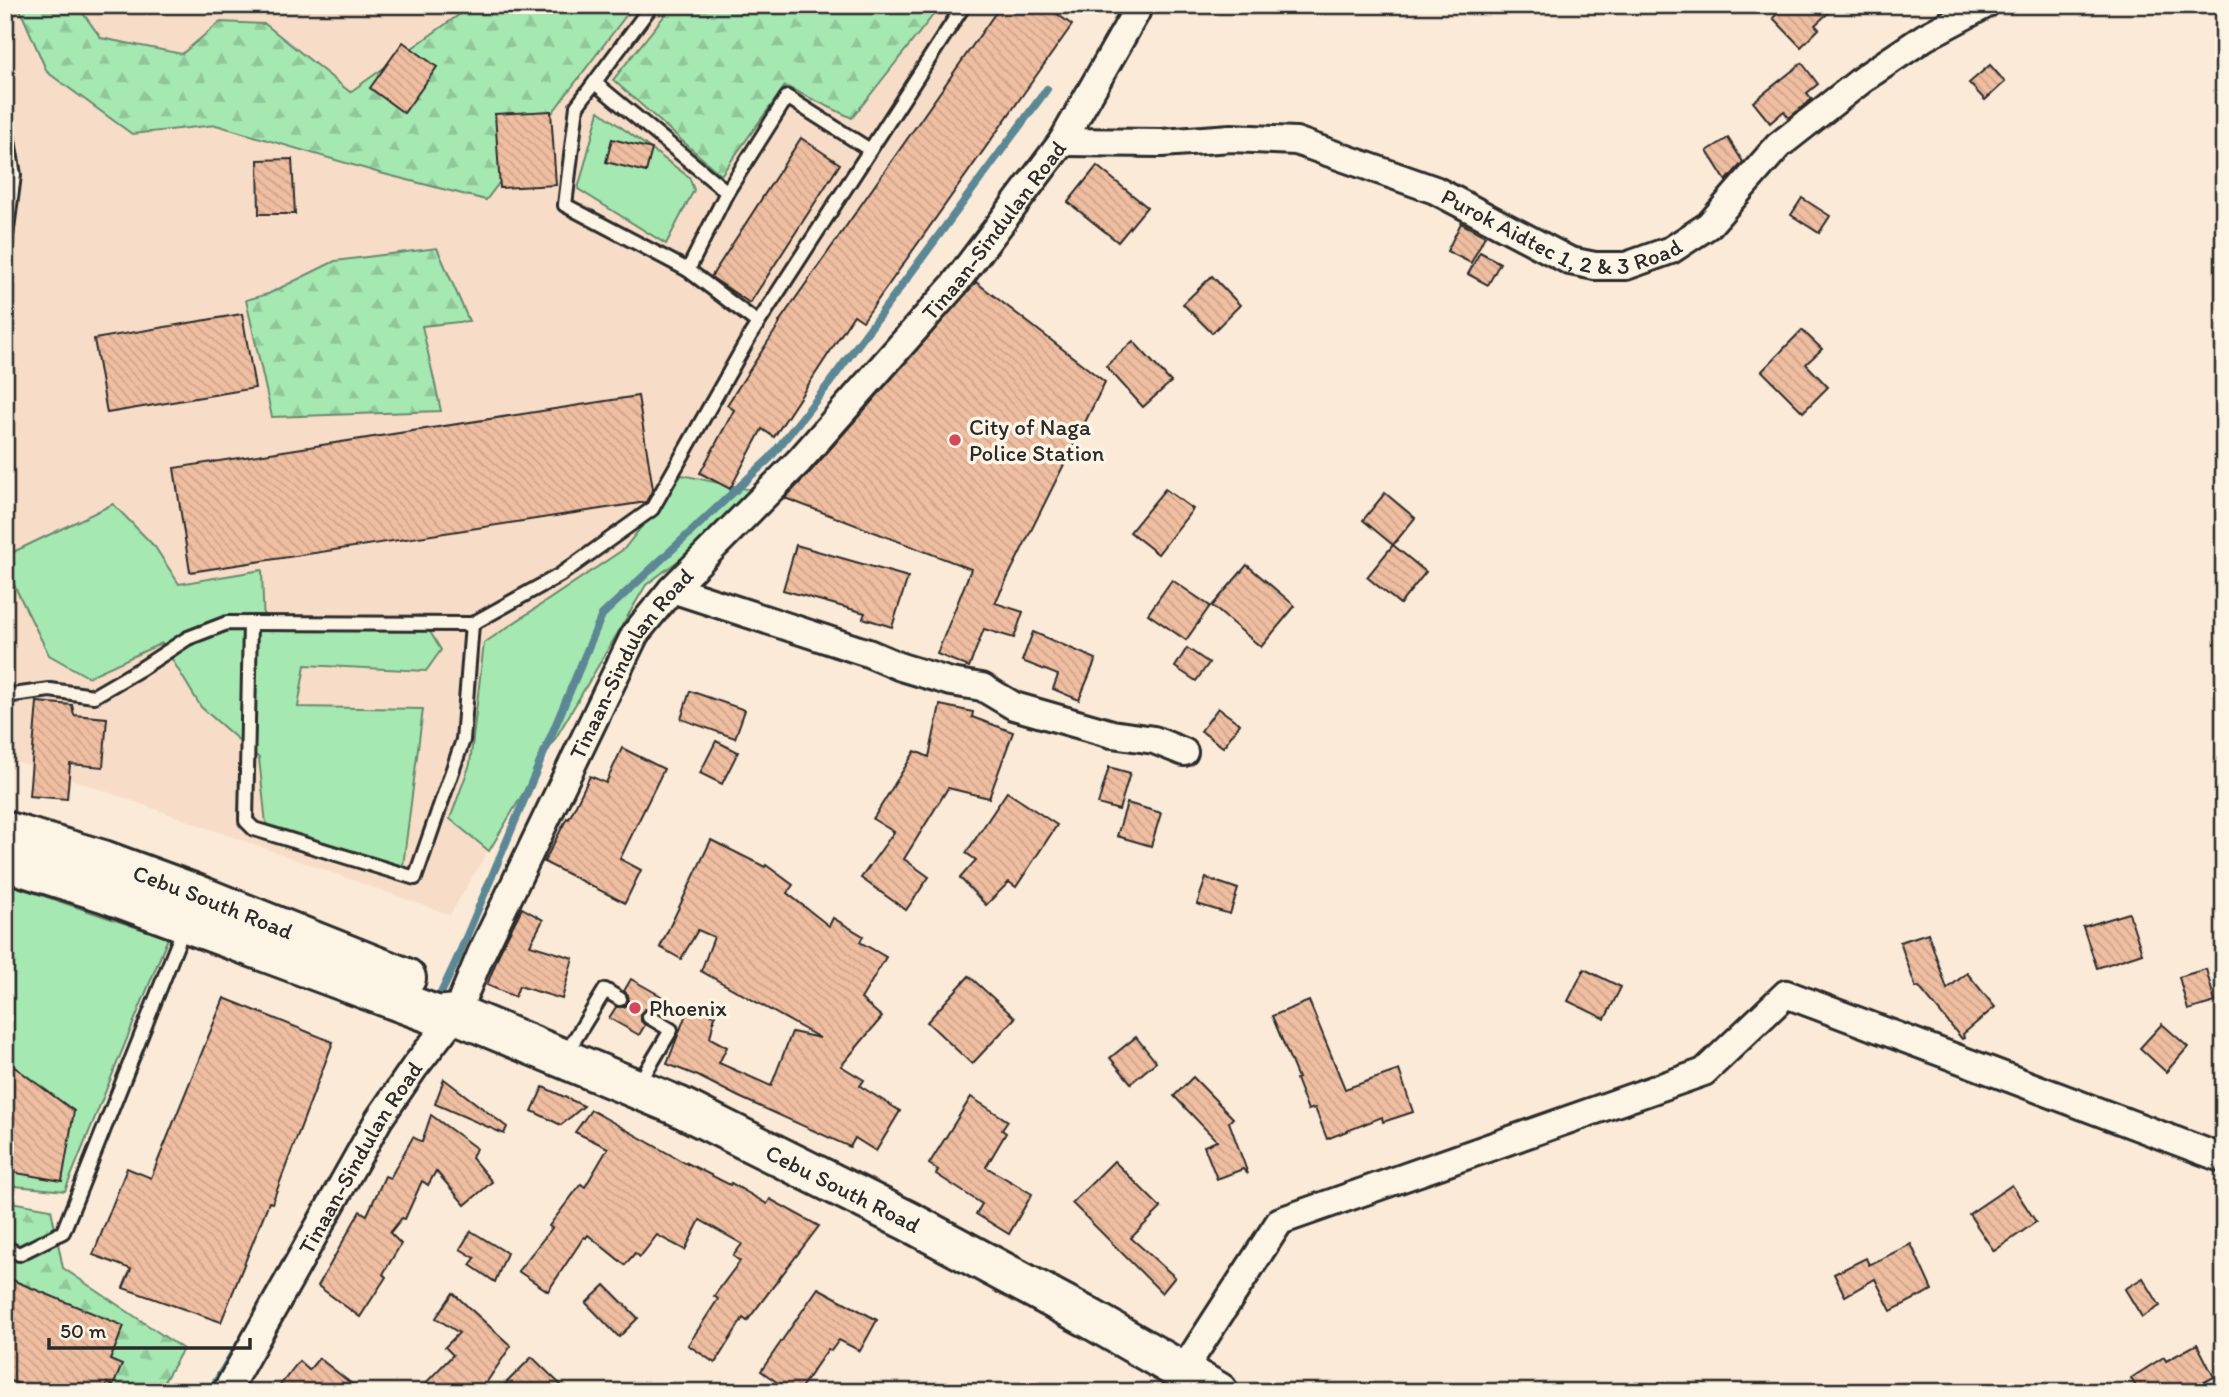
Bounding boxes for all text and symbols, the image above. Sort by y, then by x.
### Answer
street label: Tinaan-Sindulan Road [915,135,1072,326]
street label: Purok Aidtec 1, 2 & 3 Road [1437,182,1688,280]
place label: City of Naga Police Station [969,413,1104,467]
marker: City of Naga Police Station [947,432,963,448]
street label: Tinaan-Sindulan Road [563,562,699,764]
street label: Cebu South Road [129,858,298,946]
place label: Phoenix [649,994,727,1022]
marker: Phoenix [627,1000,643,1016]
street label: Tinaan-Sindulan Road [292,1056,429,1259]
street label: Cebu South Road [761,1138,926,1239]
scale bar [49,1306,250,1350]
text: 50 m [60,1318,107,1343]

